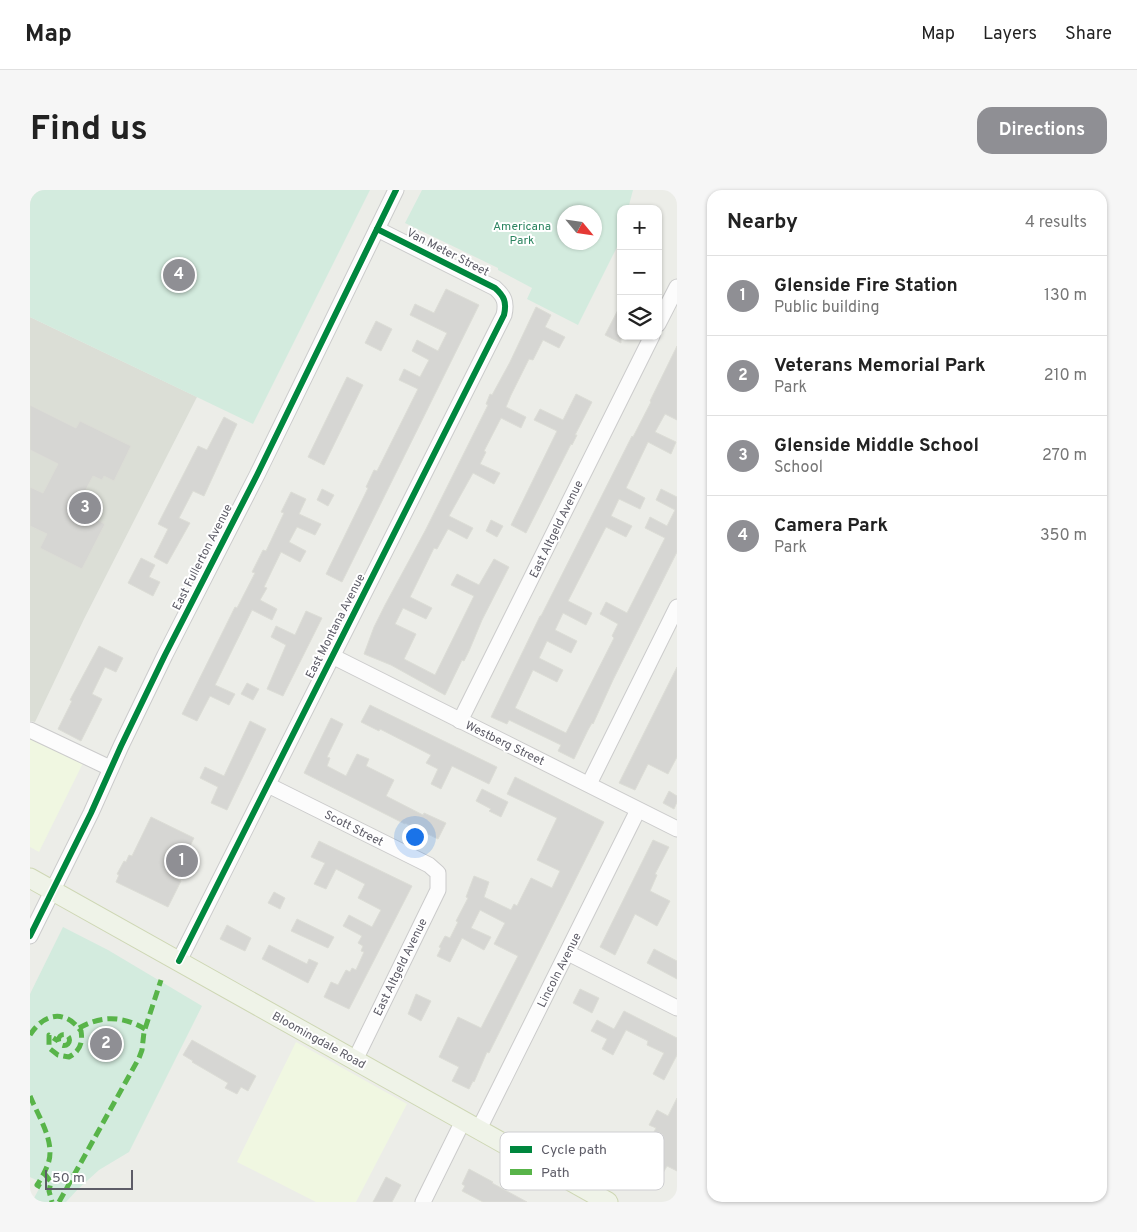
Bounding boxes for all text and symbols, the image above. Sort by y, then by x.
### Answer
text: Map [25,20,72,50]
text: Map [921,23,955,46]
text: Layers [983,23,1037,46]
text: Share [1065,23,1112,46]
button: Directions [977,107,1107,154]
text: Find us [30,108,148,152]
north arrow [557,205,602,250]
map controls [617,205,662,340]
button: + [617,205,662,250]
text: Nearby [727,209,798,236]
text: 4 results [1025,213,1087,233]
park label: Americana Park [493,219,551,249]
street label: Van Meter Street [404,225,492,281]
button: − [617,250,662,295]
pin: 4 [163,256,195,294]
text: Glenside Fire Station [774,274,958,298]
text: 1 [740,286,746,306]
text: 130 m [1044,286,1087,306]
button: layers [617,295,662,340]
text: Public building [774,298,879,318]
text: Veterans Memorial Park [774,354,986,378]
text: 2 [738,366,748,386]
text: 210 m [1044,366,1087,386]
text: Park [774,378,807,398]
text: Glenside Middle School [774,434,979,458]
text: 3 [738,446,748,466]
text: 270 m [1042,446,1087,466]
text: School [774,458,823,478]
street label: East Altgeld Avenue [526,478,588,581]
pin: 3 [69,489,101,527]
street label: East Fullerton Avenue [169,502,237,613]
text: Camera Park [774,514,888,538]
text: 4 [738,526,748,546]
text: 350 m [1040,526,1087,546]
text: Park [774,538,807,558]
street label: East Montana Avenue [303,571,369,682]
street label: Westberg Street [462,718,547,770]
street label: Scott Street [321,807,386,851]
your location [402,824,428,850]
pin: 1 [166,842,198,880]
street label: East Altgeld Avenue [370,916,432,1019]
street label: Lincoln Avenue [534,930,586,1011]
street label: Bloomingdale Road [269,1009,368,1073]
pin: 2 [90,1025,122,1063]
legend [500,1132,664,1190]
text: Cycle path [541,1142,607,1159]
text: Path [541,1165,570,1182]
scale bar [45,1167,132,1190]
text: 50 m [52,1170,85,1187]

